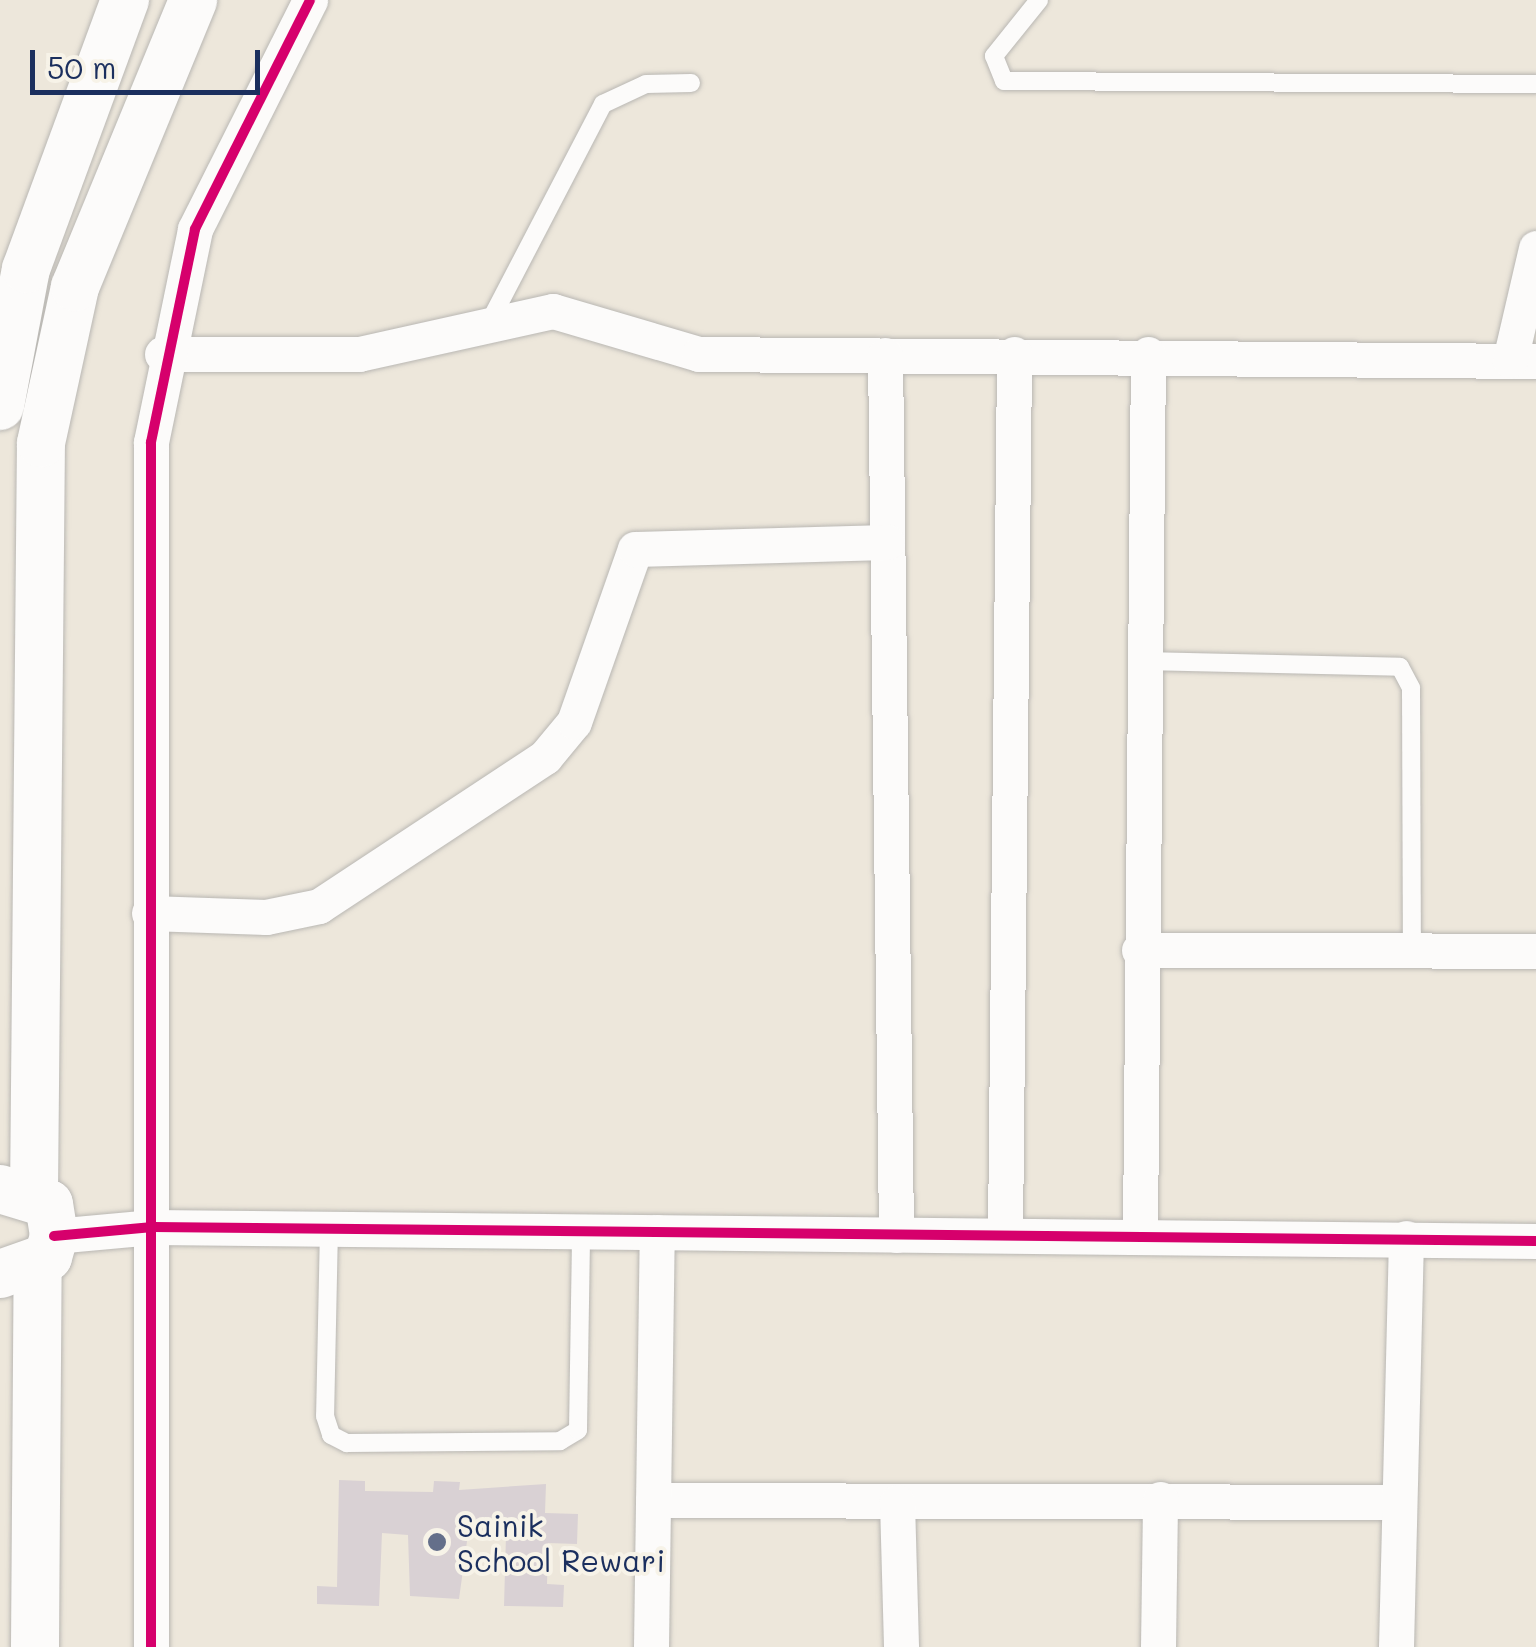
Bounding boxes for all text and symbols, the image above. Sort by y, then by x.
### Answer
scale bar [35,30,265,92]
text: 50 m [47,47,117,87]
place label: Sainik School Rewari [457,1507,665,1578]
marker: Sainik School Rewari [426,1531,448,1553]

